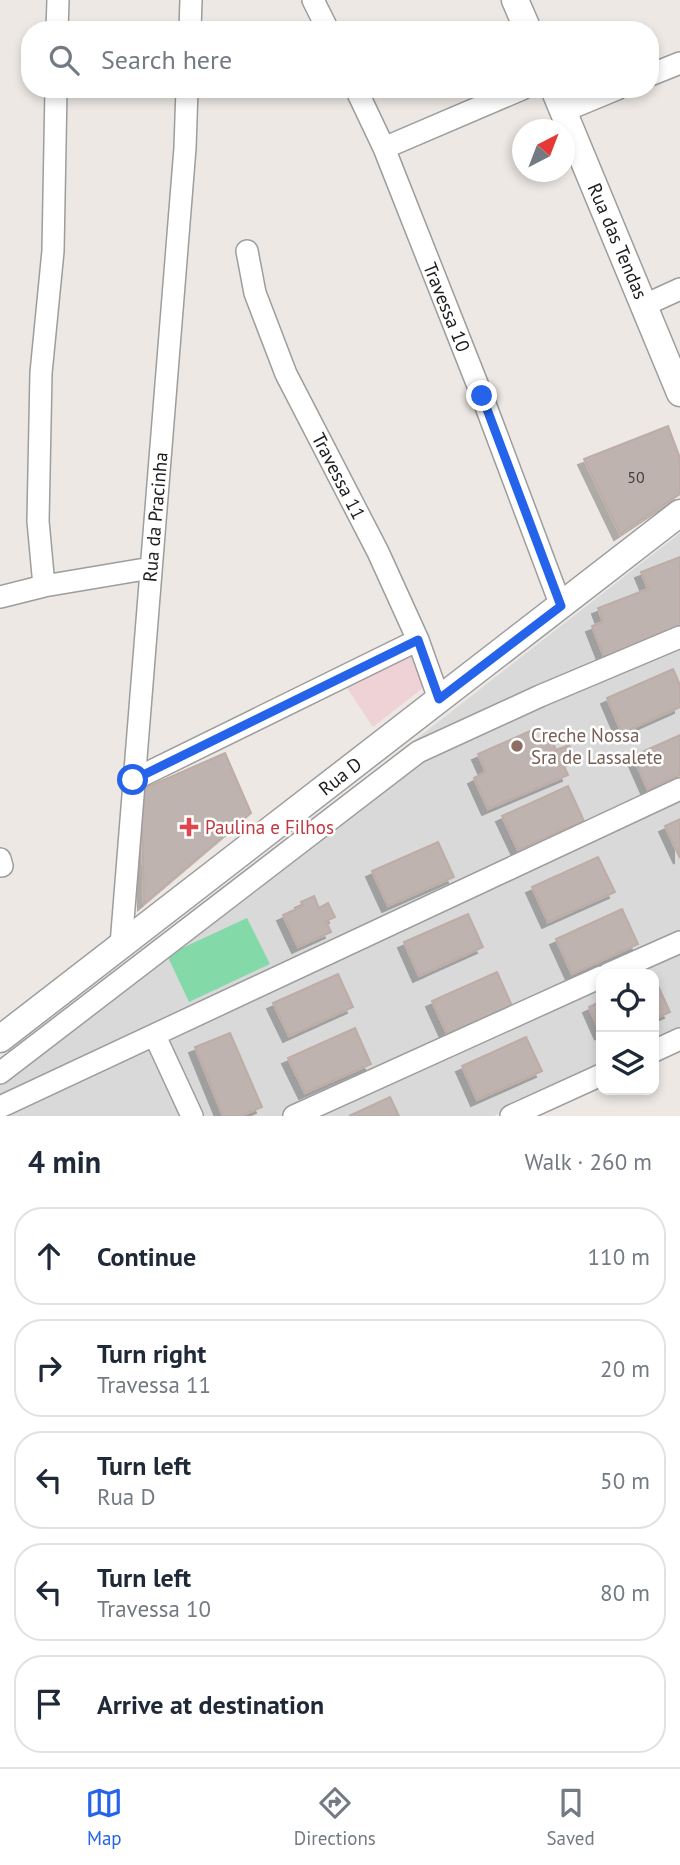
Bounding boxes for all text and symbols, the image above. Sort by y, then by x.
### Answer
search box [21,21,659,98]
icon: search [45,41,83,79]
text: Search here [101,43,232,76]
north arrow [512,119,575,182]
street label: Rua das Tendas [583,179,653,303]
street label: Travessa 10 [418,259,476,355]
route end [466,380,497,411]
street label: Travessa 11 [307,429,371,523]
street label: Rua da Pracinha [137,451,173,583]
house number: 50 [627,467,645,487]
place label: Creche Nossa Sra de Lassalete [531,723,662,769]
marker: Creche Nossa Sra de Lassalete [509,738,525,754]
street label: Rua D [314,752,366,800]
route start [117,764,148,795]
place label: Paulina e Filhos [205,815,334,839]
marker: Paulina e Filhos [179,817,199,837]
map controls [596,969,659,1095]
button: locate [596,969,659,1032]
button: layers [596,1032,659,1095]
text: 4 min [28,1142,101,1181]
text: Walk · 260 m [525,1147,652,1176]
icon: ahead [30,1237,68,1275]
text: Continue [97,1240,196,1273]
text: 110 m [588,1242,650,1271]
text: Turn right [97,1337,206,1370]
icon: right [30,1349,68,1387]
text: 20 m [600,1354,650,1383]
text: Travessa 11 [97,1370,211,1399]
text: Turn left [97,1449,191,1482]
icon: left [30,1461,68,1499]
text: 50 m [600,1466,650,1495]
text: Rua D [97,1482,155,1511]
text: Turn left [97,1561,191,1594]
icon: left [30,1573,68,1611]
text: 80 m [600,1578,650,1607]
text: Travessa 10 [97,1594,211,1623]
icon: arrive [30,1685,68,1723]
text: Arrive at destination [97,1688,324,1721]
tab: Map [85,1784,123,1850]
tab: Directions [294,1784,376,1850]
tab: Saved [546,1784,595,1850]

